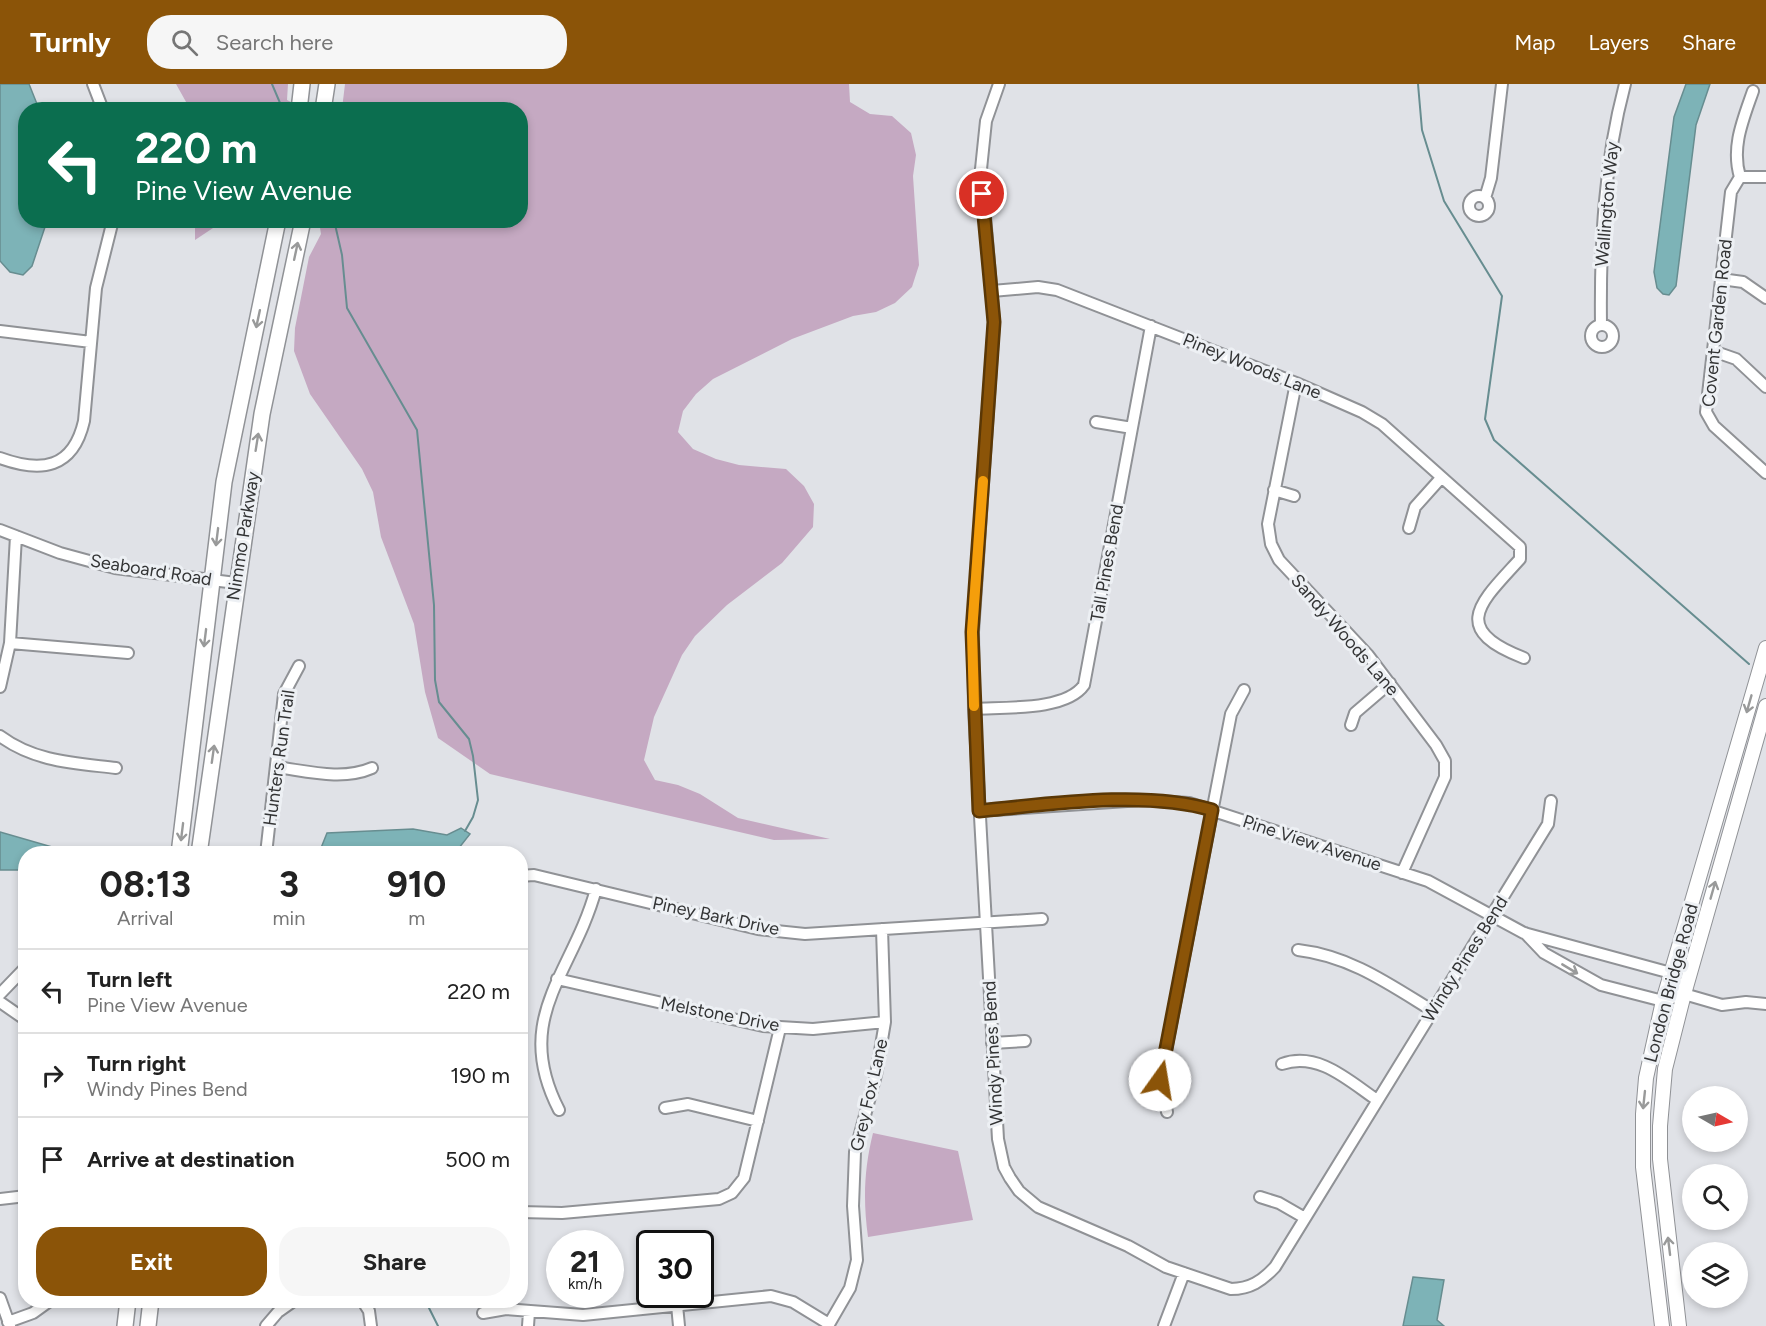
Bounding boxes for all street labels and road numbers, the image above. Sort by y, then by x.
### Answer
street label: Wallington Way [1591,140,1623,267]
street label: Covent Garden Road [1697,238,1737,408]
street label: Piney Woods Lane [1180,328,1325,404]
street label: Nimmo Parkway [222,469,264,602]
street label: Tall Pines Bend [1086,502,1128,624]
street label: Seaboard Road [89,550,213,590]
street label: Sandy Woods Lane [1286,570,1404,700]
street label: Hunters Run Trail [259,688,299,828]
street label: Pine View Avenue [1240,810,1384,876]
street label: Piney Bark Drive [651,892,782,940]
street label: Windy Pines Bend [1417,892,1513,1026]
street label: London Bridge Road [1639,901,1703,1065]
street label: Windy Pines Bend [978,980,1008,1126]
street label: Melstone Drive [659,992,781,1036]
street label: Grey Fox Lane [845,1036,893,1153]

